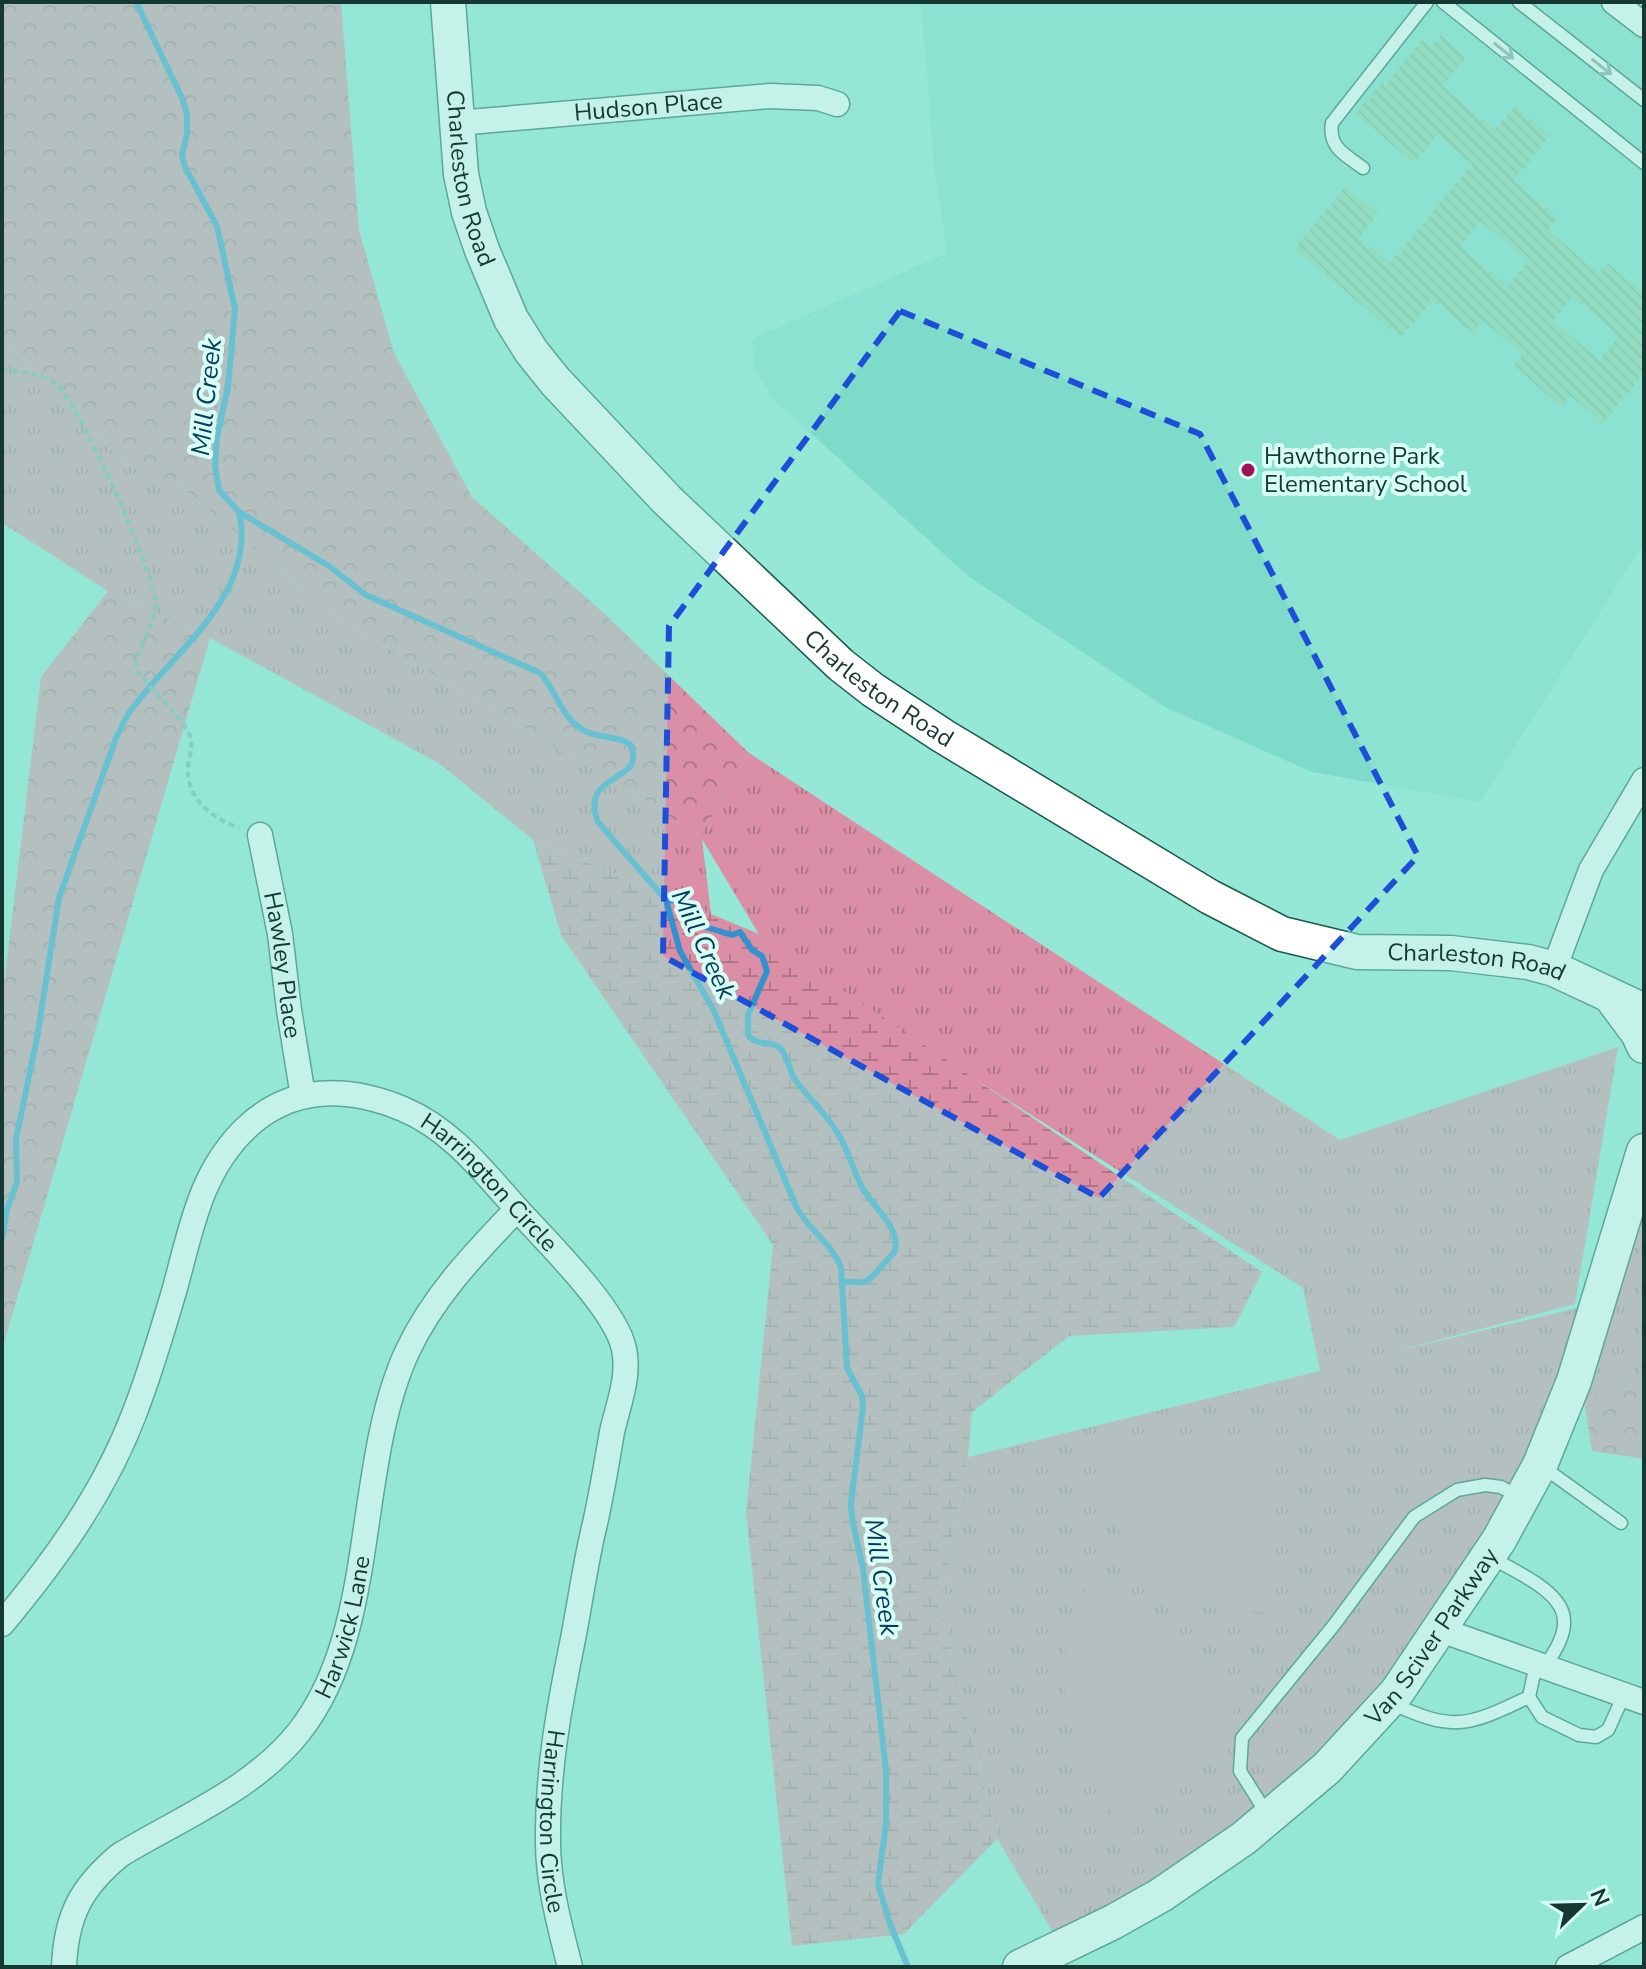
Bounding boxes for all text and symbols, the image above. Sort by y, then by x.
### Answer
one-way arrow [1493,42,1514,60]
one-way arrow [1591,59,1612,76]
street label: Hudson Place [573,84,724,129]
street label: Charleston Road [439,89,503,271]
water label: Mill Creek [183,336,230,457]
place label: Hawthorne Park Elementary School [1264,440,1467,500]
marker: Hawthorne Park Elementary School [1239,461,1257,479]
street label: Charleston Road [797,622,960,755]
water label: Mill Creek [663,884,745,1006]
street label: Hawley Place [256,889,309,1041]
street label: Charleston Road [1387,936,1571,988]
street label: Harrington Circle [414,1106,565,1259]
water label: Mill Creek [856,1516,907,1639]
street label: Van Sciver Parkway [1357,1541,1506,1733]
street label: Harwick Lane [307,1553,378,1704]
street label: Harrington Circle [532,1728,572,1916]
north arrow [1542,1865,1622,1945]
text: N [1582,1884,1617,1911]

